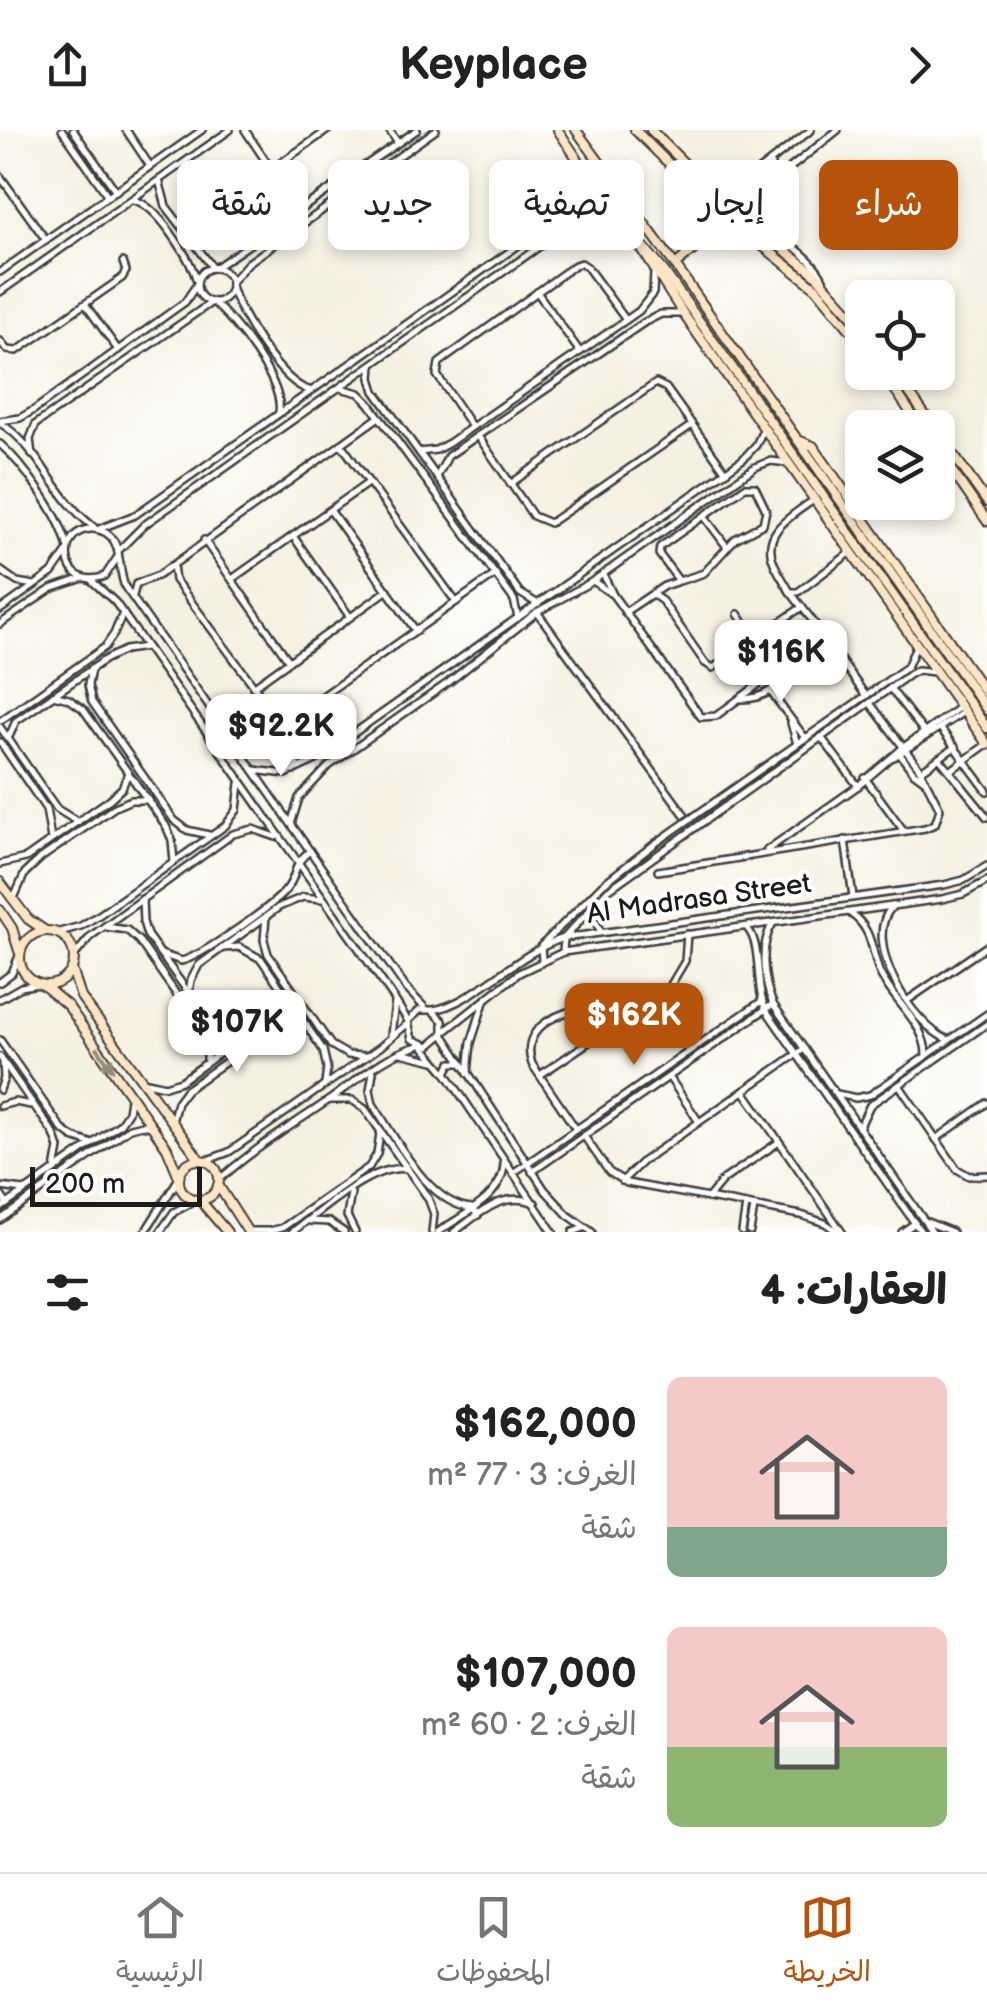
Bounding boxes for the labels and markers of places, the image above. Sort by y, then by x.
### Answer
pin: $116K [711,620,851,705]
pin: $92.2K [200,694,362,779]
pin: $162K [564,983,704,1068]
pin: $107K [167,990,307,1075]

